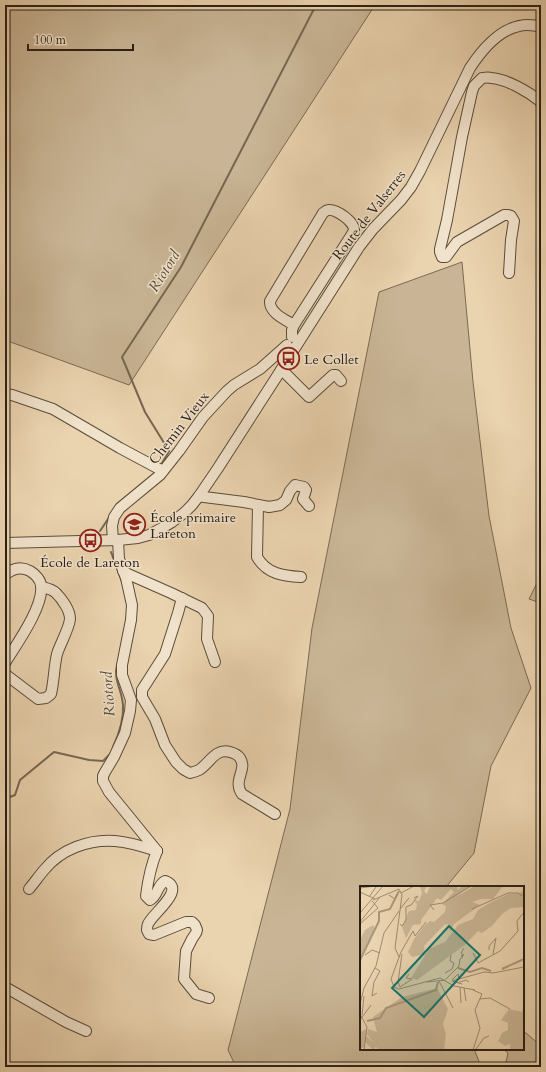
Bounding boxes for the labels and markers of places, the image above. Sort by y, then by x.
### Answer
bus stop icon: Le Collet [275,346,301,372]
place label: Le Collet [304,350,359,369]
place label: École primaire Lareton [150,508,236,543]
school or university icon: École primaire Lareton [121,512,147,538]
bus stop icon: École de Lareton [77,527,103,553]
place label: École de Lareton [40,553,140,572]

